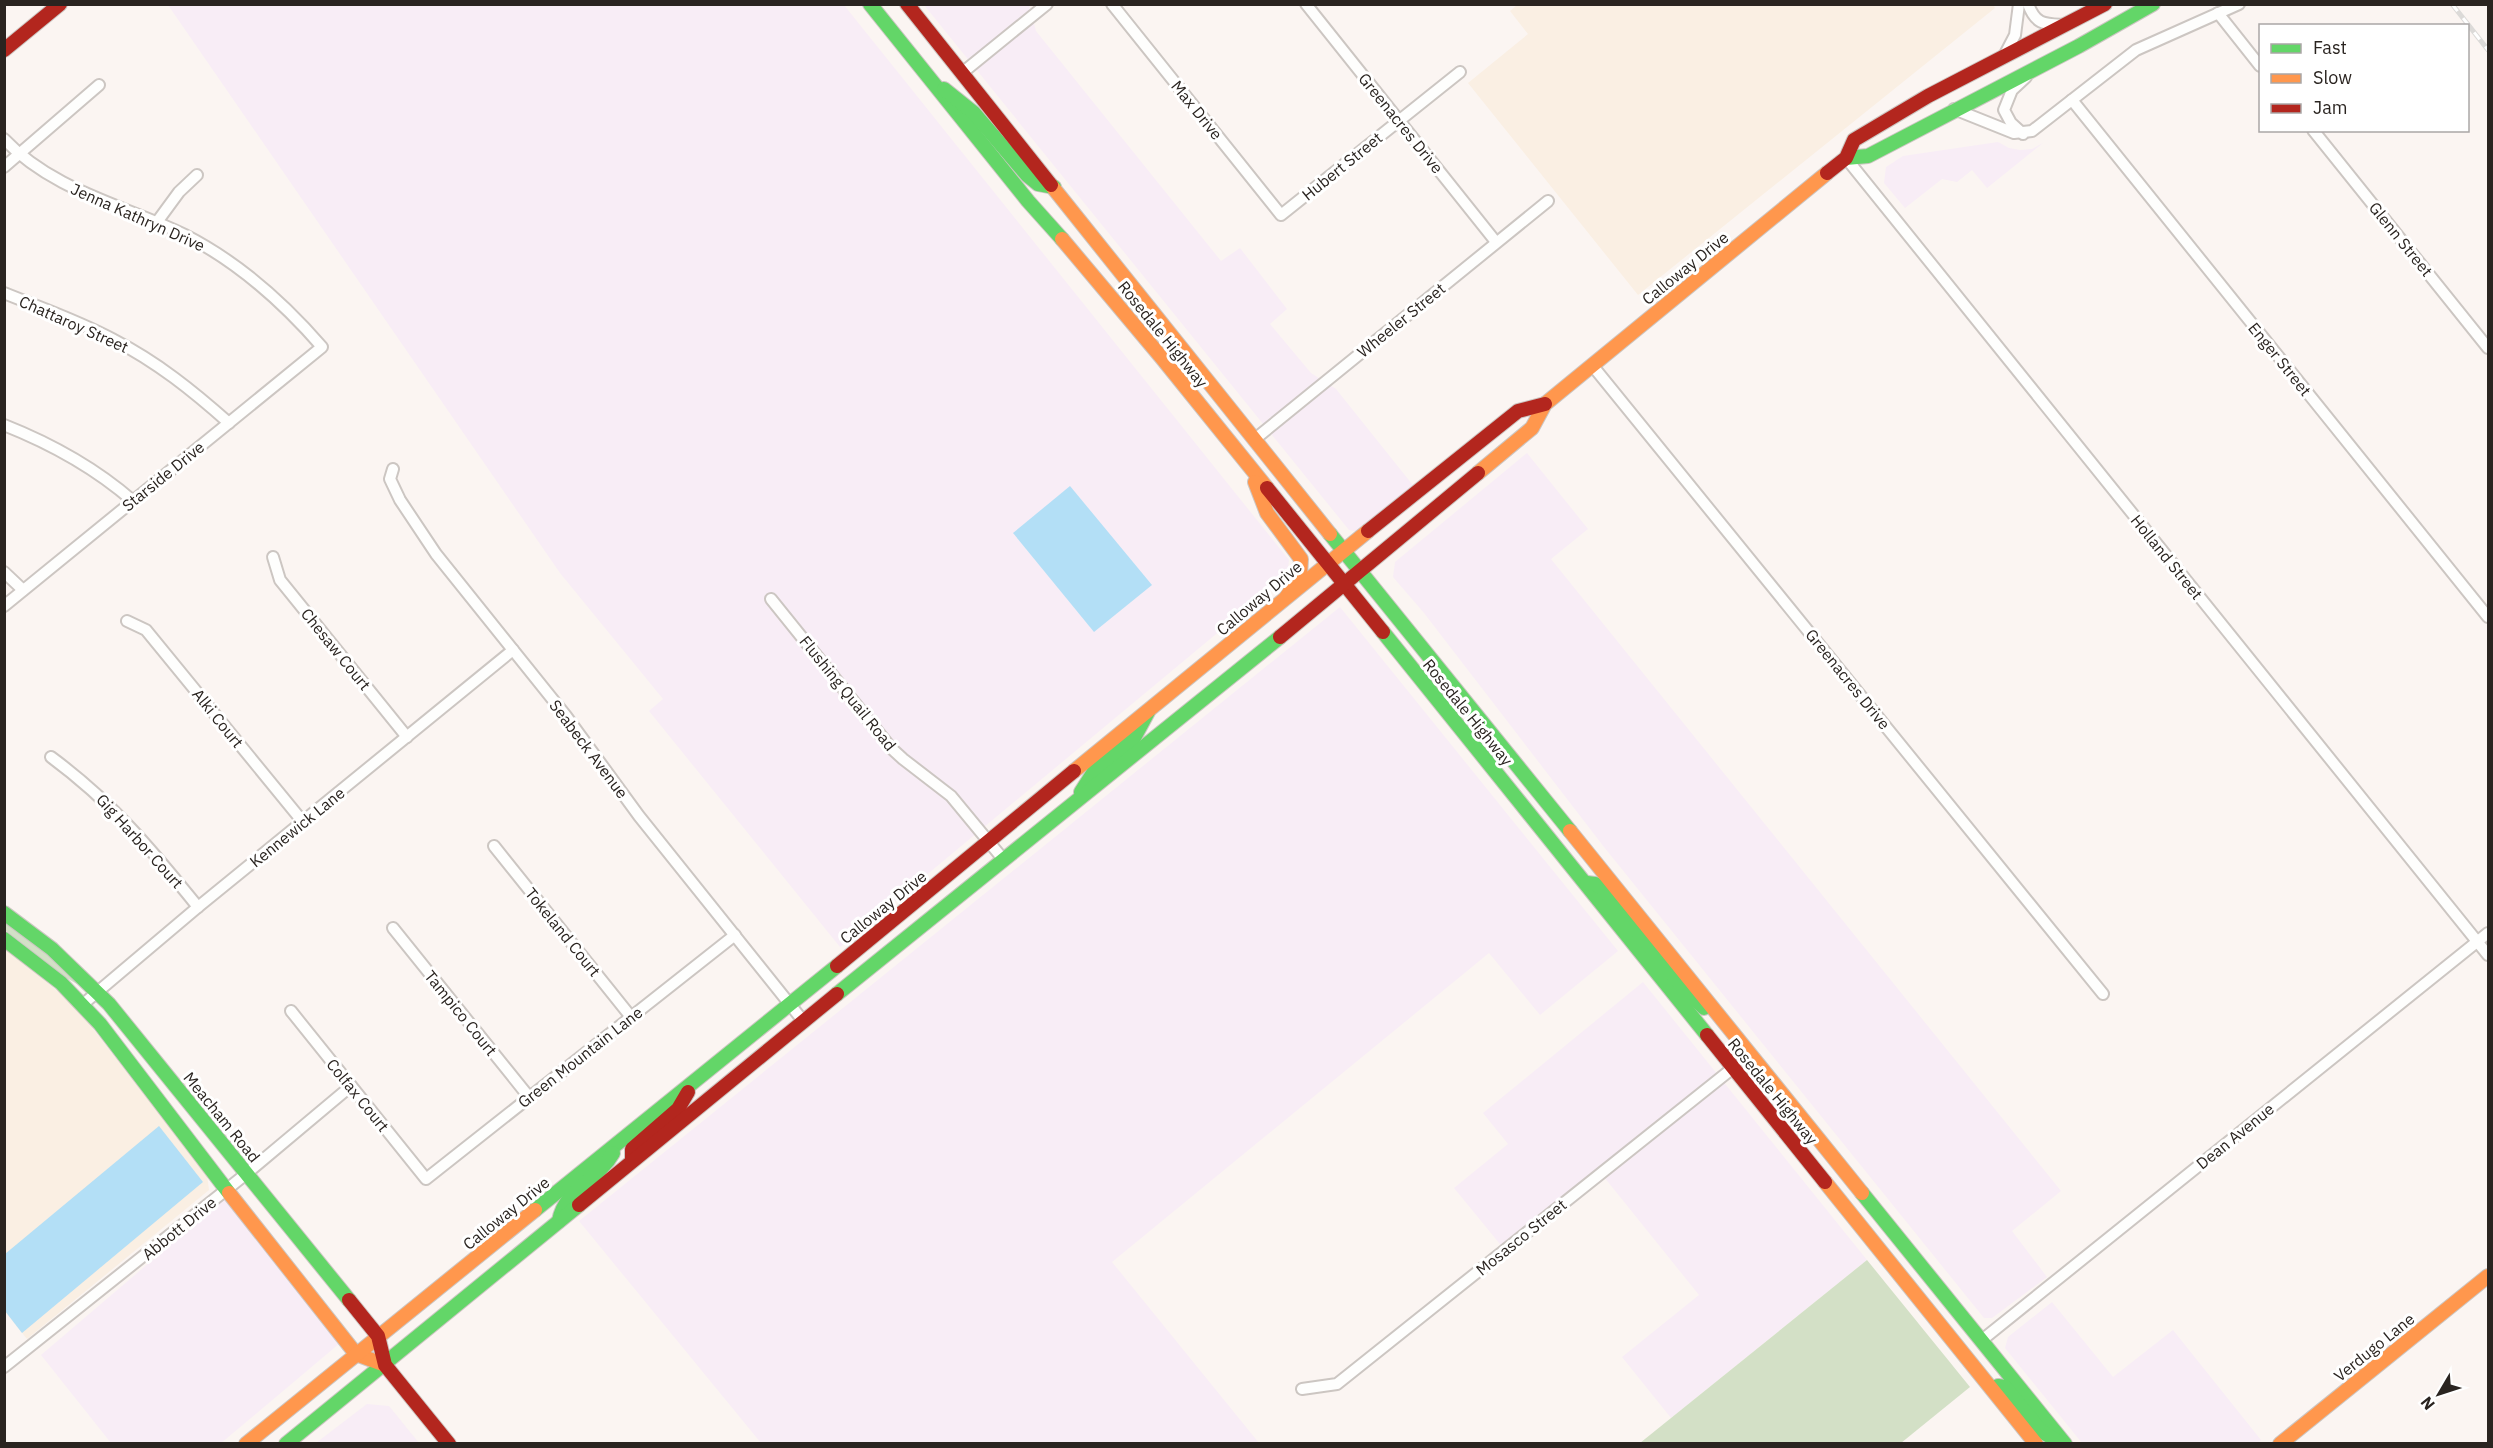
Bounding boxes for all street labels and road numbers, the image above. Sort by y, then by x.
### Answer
street label: Greenacres Drive [1354,69,1448,177]
street label: Max Drive [1167,76,1227,144]
street label: Hubert Street [1298,127,1386,205]
street label: Jenna Kathryn Drive [68,178,208,256]
street label: Glenn Street [2365,198,2437,280]
street label: Calloway Drive [1638,227,1732,309]
street label: Rosedale Highway [1114,277,1212,391]
street label: Wheeler Street [1353,278,1449,362]
street label: Chattaroy Street [16,291,132,357]
street label: Enger Street [2244,318,2316,400]
street label: Starside Drive [118,437,208,515]
street label: Holland Street [2127,510,2207,604]
street label: Calloway Drive [1212,556,1306,640]
street label: Chesaw Court [297,604,375,694]
street label: Greenacres Drive [1801,625,1895,733]
street label: Flushing Quail Road [795,631,901,755]
street label: Rosedale Highway [1419,655,1517,769]
street label: Alki Court [188,684,248,752]
street label: Seabeck Avenue [545,696,633,802]
street label: Kennewick Lane [245,782,349,871]
street label: Gig Harbor Court [92,790,188,892]
street label: Calloway Drive [836,866,930,948]
street label: Tokeland Court [521,884,605,980]
street label: Tampico Court [420,966,502,1060]
street label: Green Mountain Lane [514,1002,647,1112]
street label: Rosedale Highway [1724,1034,1822,1148]
street label: Colfax Court [322,1054,394,1136]
street label: Meacham Road [179,1068,265,1166]
street label: Dean Avenue [2192,1098,2278,1173]
street label: Calloway Drive [459,1172,553,1254]
street label: Abbott Drive [138,1192,220,1264]
street label: Mosasco Street [1472,1194,1570,1280]
street label: Verdugo Lane [2330,1308,2418,1386]

